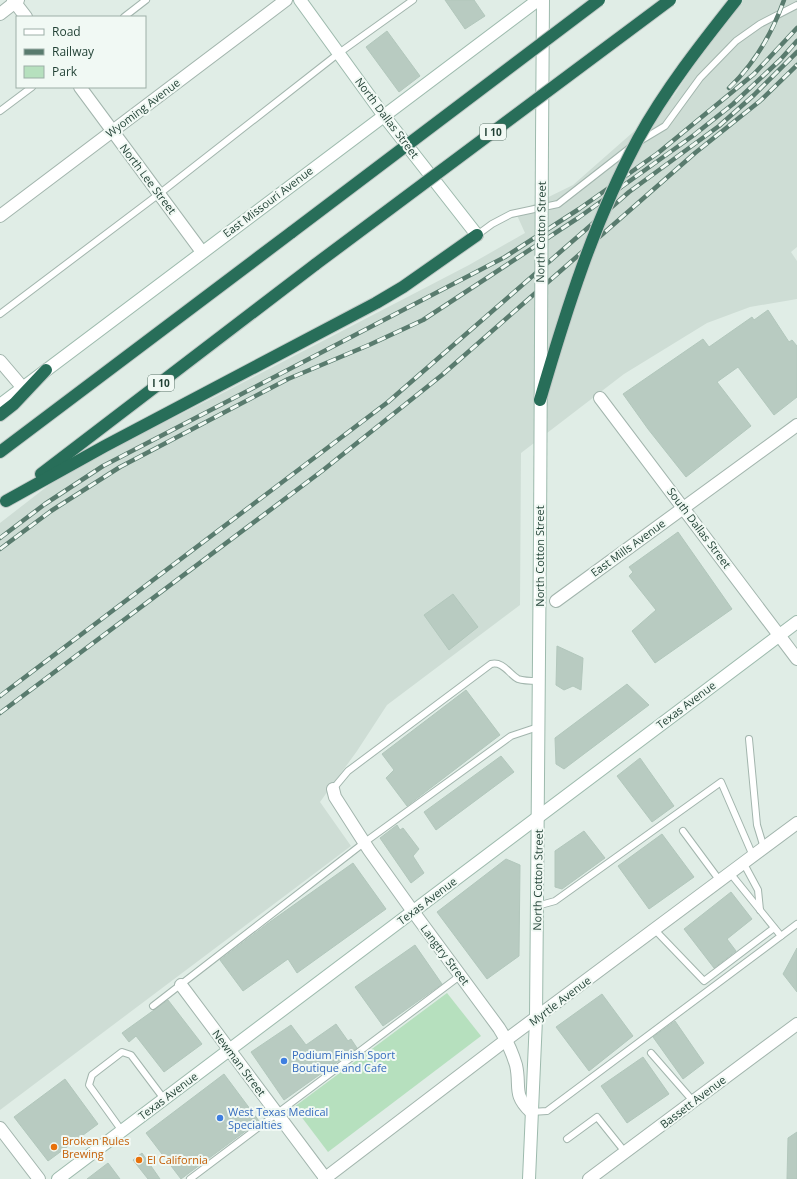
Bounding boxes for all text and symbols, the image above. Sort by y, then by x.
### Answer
legend [16,16,146,88]
text: Road [52,23,81,40]
text: Railway [52,43,95,60]
text: Park [52,63,78,80]
street label: North Dallas Street [352,74,423,161]
street label: Wyoming Avenue [103,75,183,140]
road number: I 10 [480,124,506,140]
street label: North Lee Street [117,140,180,217]
street label: East Missouri Avenue [220,163,316,240]
street label: North Cotton Street [532,181,549,283]
road number: I 10 [148,375,174,391]
street label: South Dallas Street [664,484,735,571]
street label: North Cotton Street [532,505,547,607]
street label: East Mills Avenue [587,515,668,580]
street label: Texas Avenue [653,677,718,732]
street label: North Cotton Street [529,829,546,931]
street label: Texas Avenue [394,873,459,928]
street label: Langtry Street [418,921,473,988]
street label: Myrtle Avenue [526,972,594,1029]
street label: Newman Street [209,1026,269,1099]
place label: Podium Finish Sport Boutique and Cafe [292,1047,395,1075]
marker: Podium Finish Sport Boutique and Cafe [279,1056,289,1066]
street label: Texas Avenue [135,1068,200,1123]
street label: Bassett Avenue [657,1072,729,1131]
place label: West Texas Medical Specialties [228,1104,328,1132]
marker: West Texas Medical Specialties [215,1113,225,1123]
place label: Broken Rules Brewing [62,1133,130,1161]
marker: Broken Rules Brewing [49,1142,59,1152]
place label: El California [147,1152,208,1167]
marker: El California [134,1155,144,1165]

